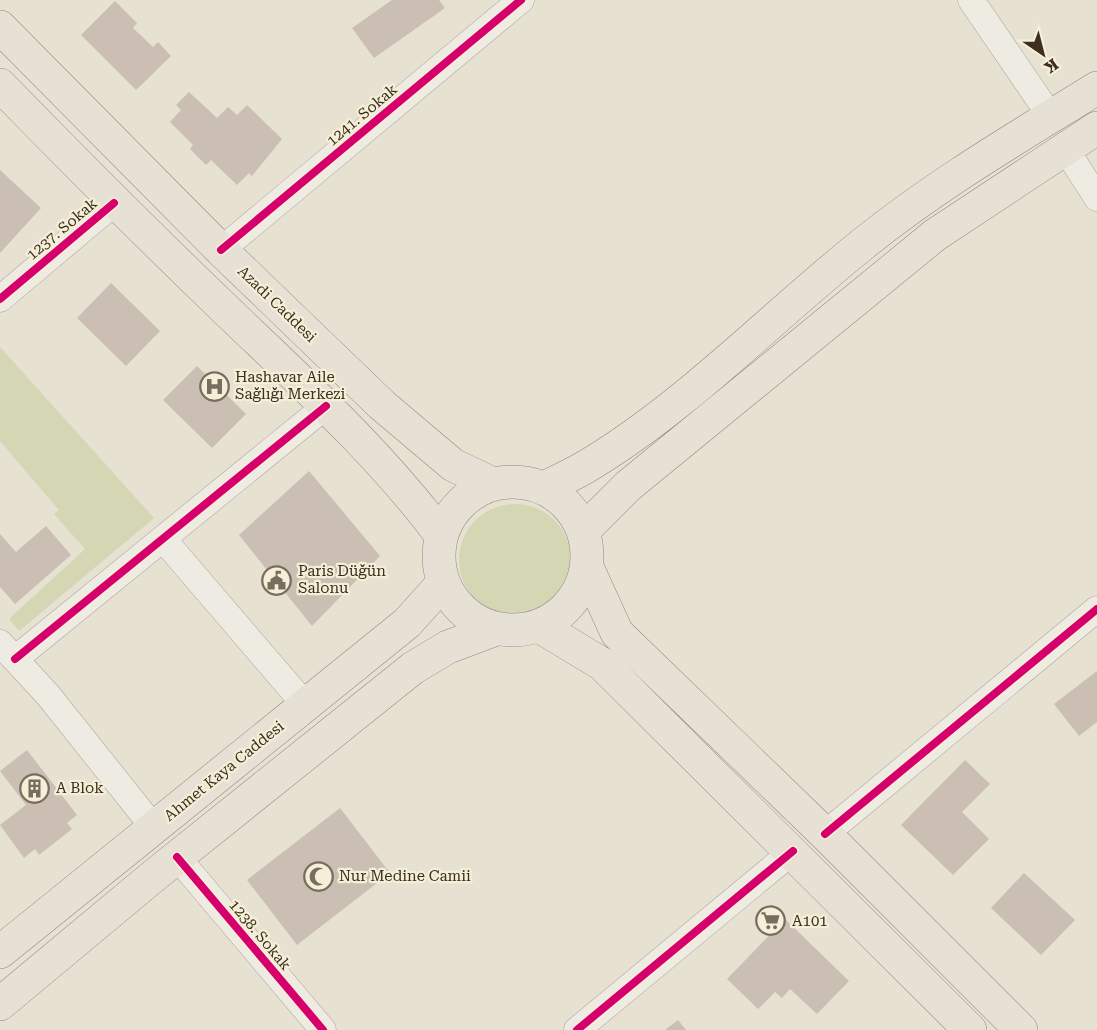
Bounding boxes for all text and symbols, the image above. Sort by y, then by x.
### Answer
north arrow [1013,24,1073,84]
text: K [1040,54,1062,78]
street label: 1241. Sokak [323,80,401,150]
street label: 1237. Sokak [23,194,101,264]
street label: Azadi Caddesi [234,262,320,346]
place label: Hashavar Aile Sağlığı Merkezi [235,368,345,403]
hospital icon: Hashavar Aile Sağlığı Merkezi [198,370,230,402]
place label: Paris Düğün Salonu [298,562,386,597]
public building icon: Paris Düğün Salonu [261,564,293,596]
street label: Ahmet Kaya Caddesi [161,717,288,825]
building icon: A Blok [19,772,51,804]
place label: A Blok [56,779,104,797]
mosque icon: Nur Medine Camii [302,860,334,892]
place label: Nur Medine Camii [339,867,471,885]
street label: 1238. Sokak [225,896,295,974]
supermarket icon: A101 [755,905,787,937]
place label: A101 [792,912,828,930]

